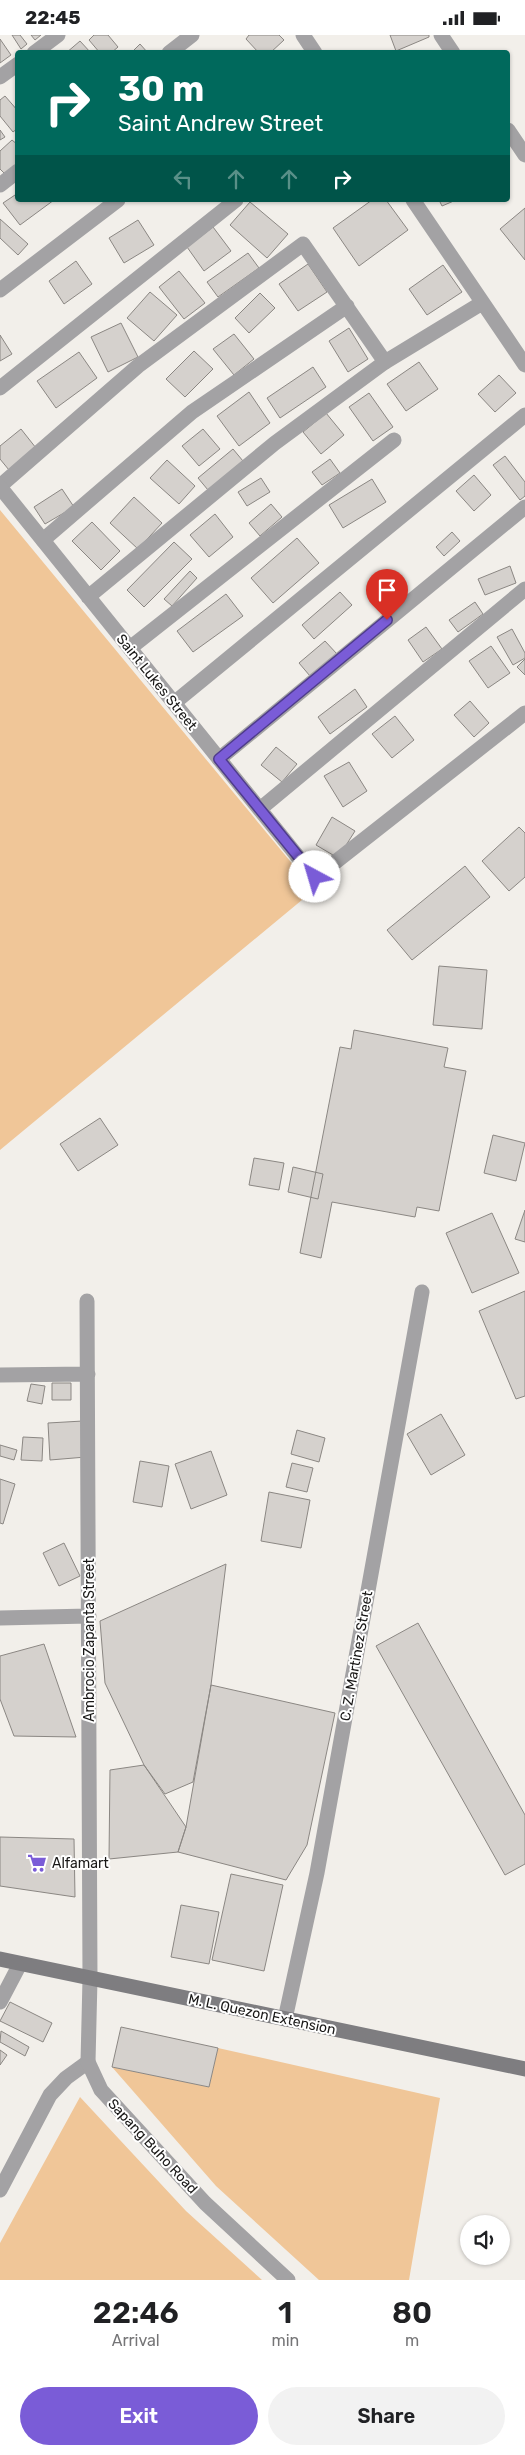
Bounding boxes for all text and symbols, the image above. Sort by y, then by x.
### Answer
text: 22:45 [25,6,81,29]
text: 30 m [118,68,204,110]
icon: right [35,70,100,135]
text: Saint Andrew Street [118,110,323,137]
icon: left [169,165,197,193]
icon: ahead [222,165,250,193]
icon: ahead [275,165,303,193]
icon: right [328,165,356,193]
pin [366,569,408,620]
icon: arrive [373,576,401,604]
street label: Saint Lukes Street [113,631,201,734]
position arrow [288,850,340,902]
street label: Ambrocio Zapanta Street [81,1558,98,1722]
street label: C. Z. Martinez Street [337,1589,376,1722]
supermarket icon: Alfamart [26,1852,48,1874]
place label: Alfamart [52,1855,109,1872]
street label: M. L. Quezon Extension [187,1991,337,2038]
street label: Sapang Buho Road [104,2095,201,2197]
map controls [460,2215,510,2265]
button: sound [460,2215,510,2265]
text: 22:46 [93,2295,179,2331]
text: 1 [278,2295,292,2331]
text: 80 [392,2295,432,2331]
text: Arrival [112,2331,160,2350]
text: min [271,2331,299,2350]
text: m [405,2331,419,2350]
button: Exit [20,2387,258,2445]
button: Share [268,2387,505,2445]

